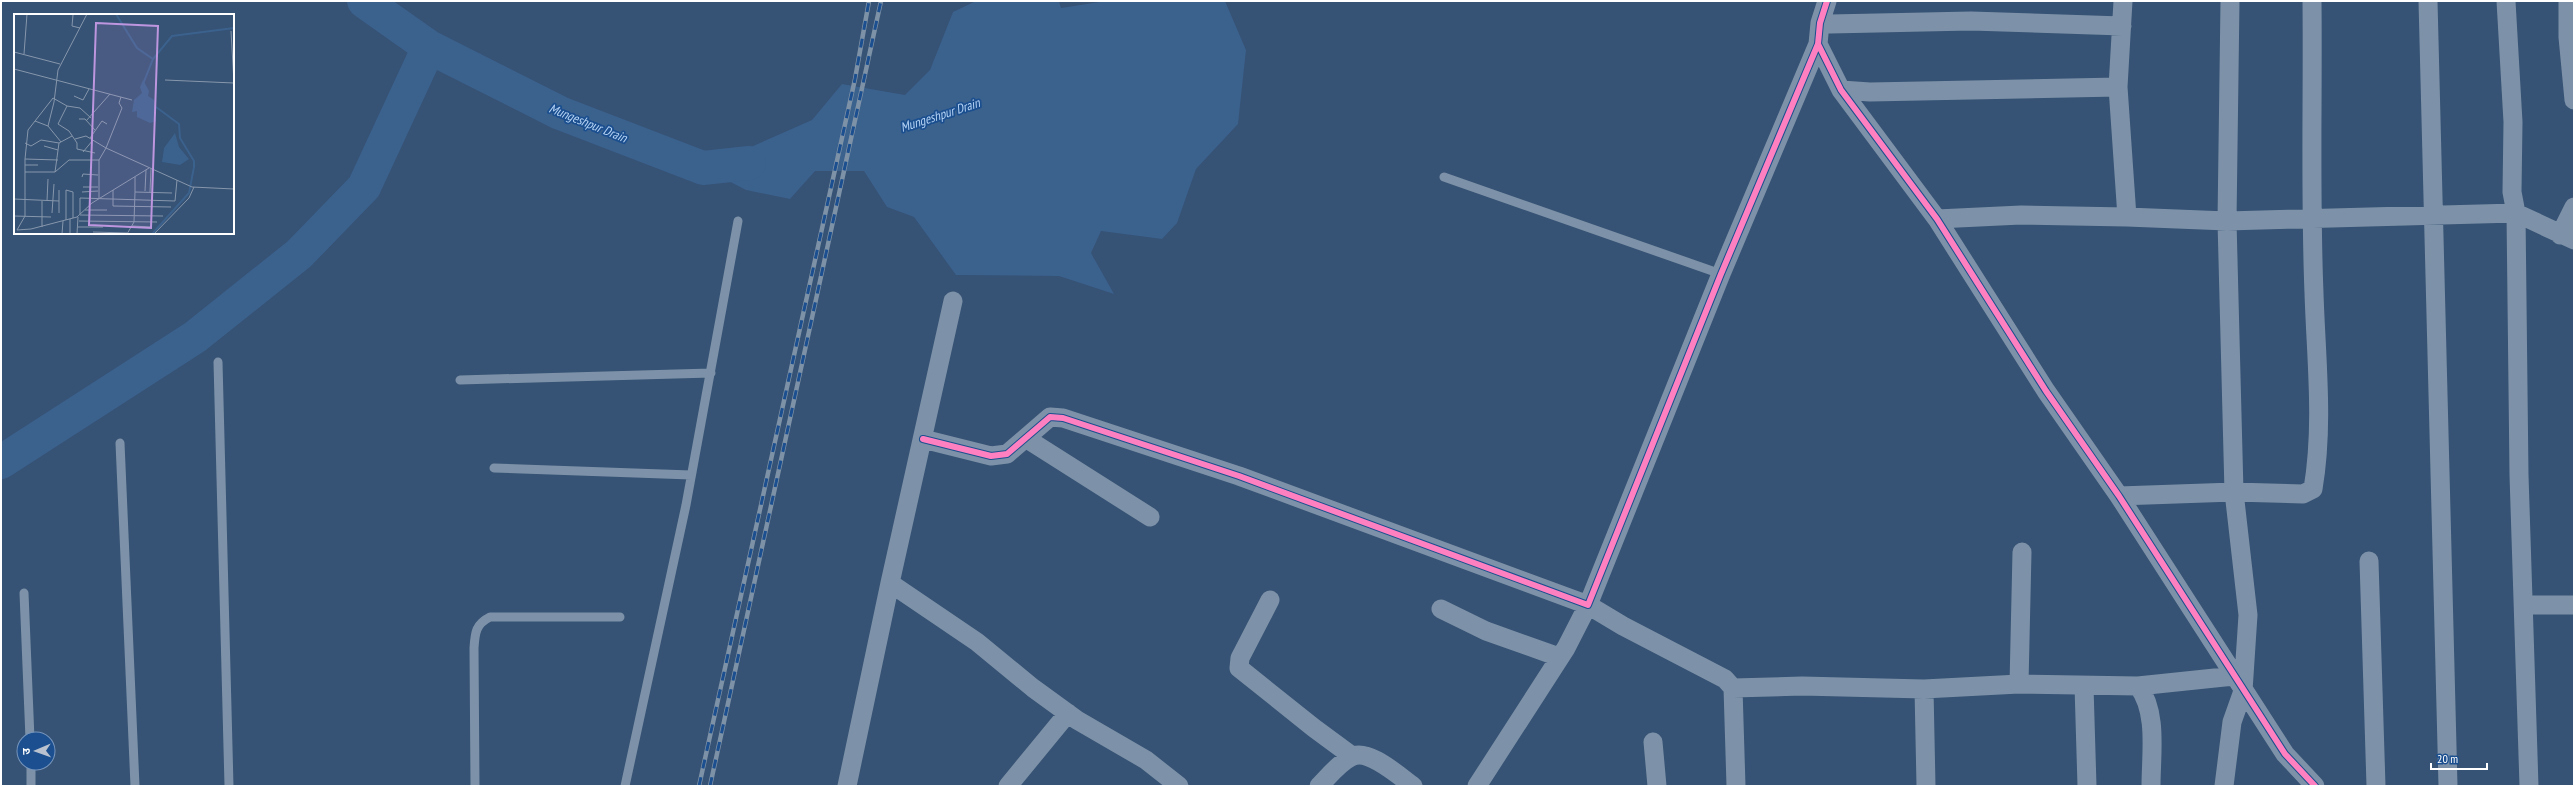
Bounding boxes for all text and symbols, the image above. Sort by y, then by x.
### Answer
inset map [14,14,234,234]
water label: Mungeshpur Drain [898,94,983,136]
water label: Mungeshpur Drain [547,100,631,147]
north arrow [16,731,56,771]
scale bar [2431,745,2487,771]
text: उ [19,747,33,755]
text: 20 m [2437,751,2458,766]

